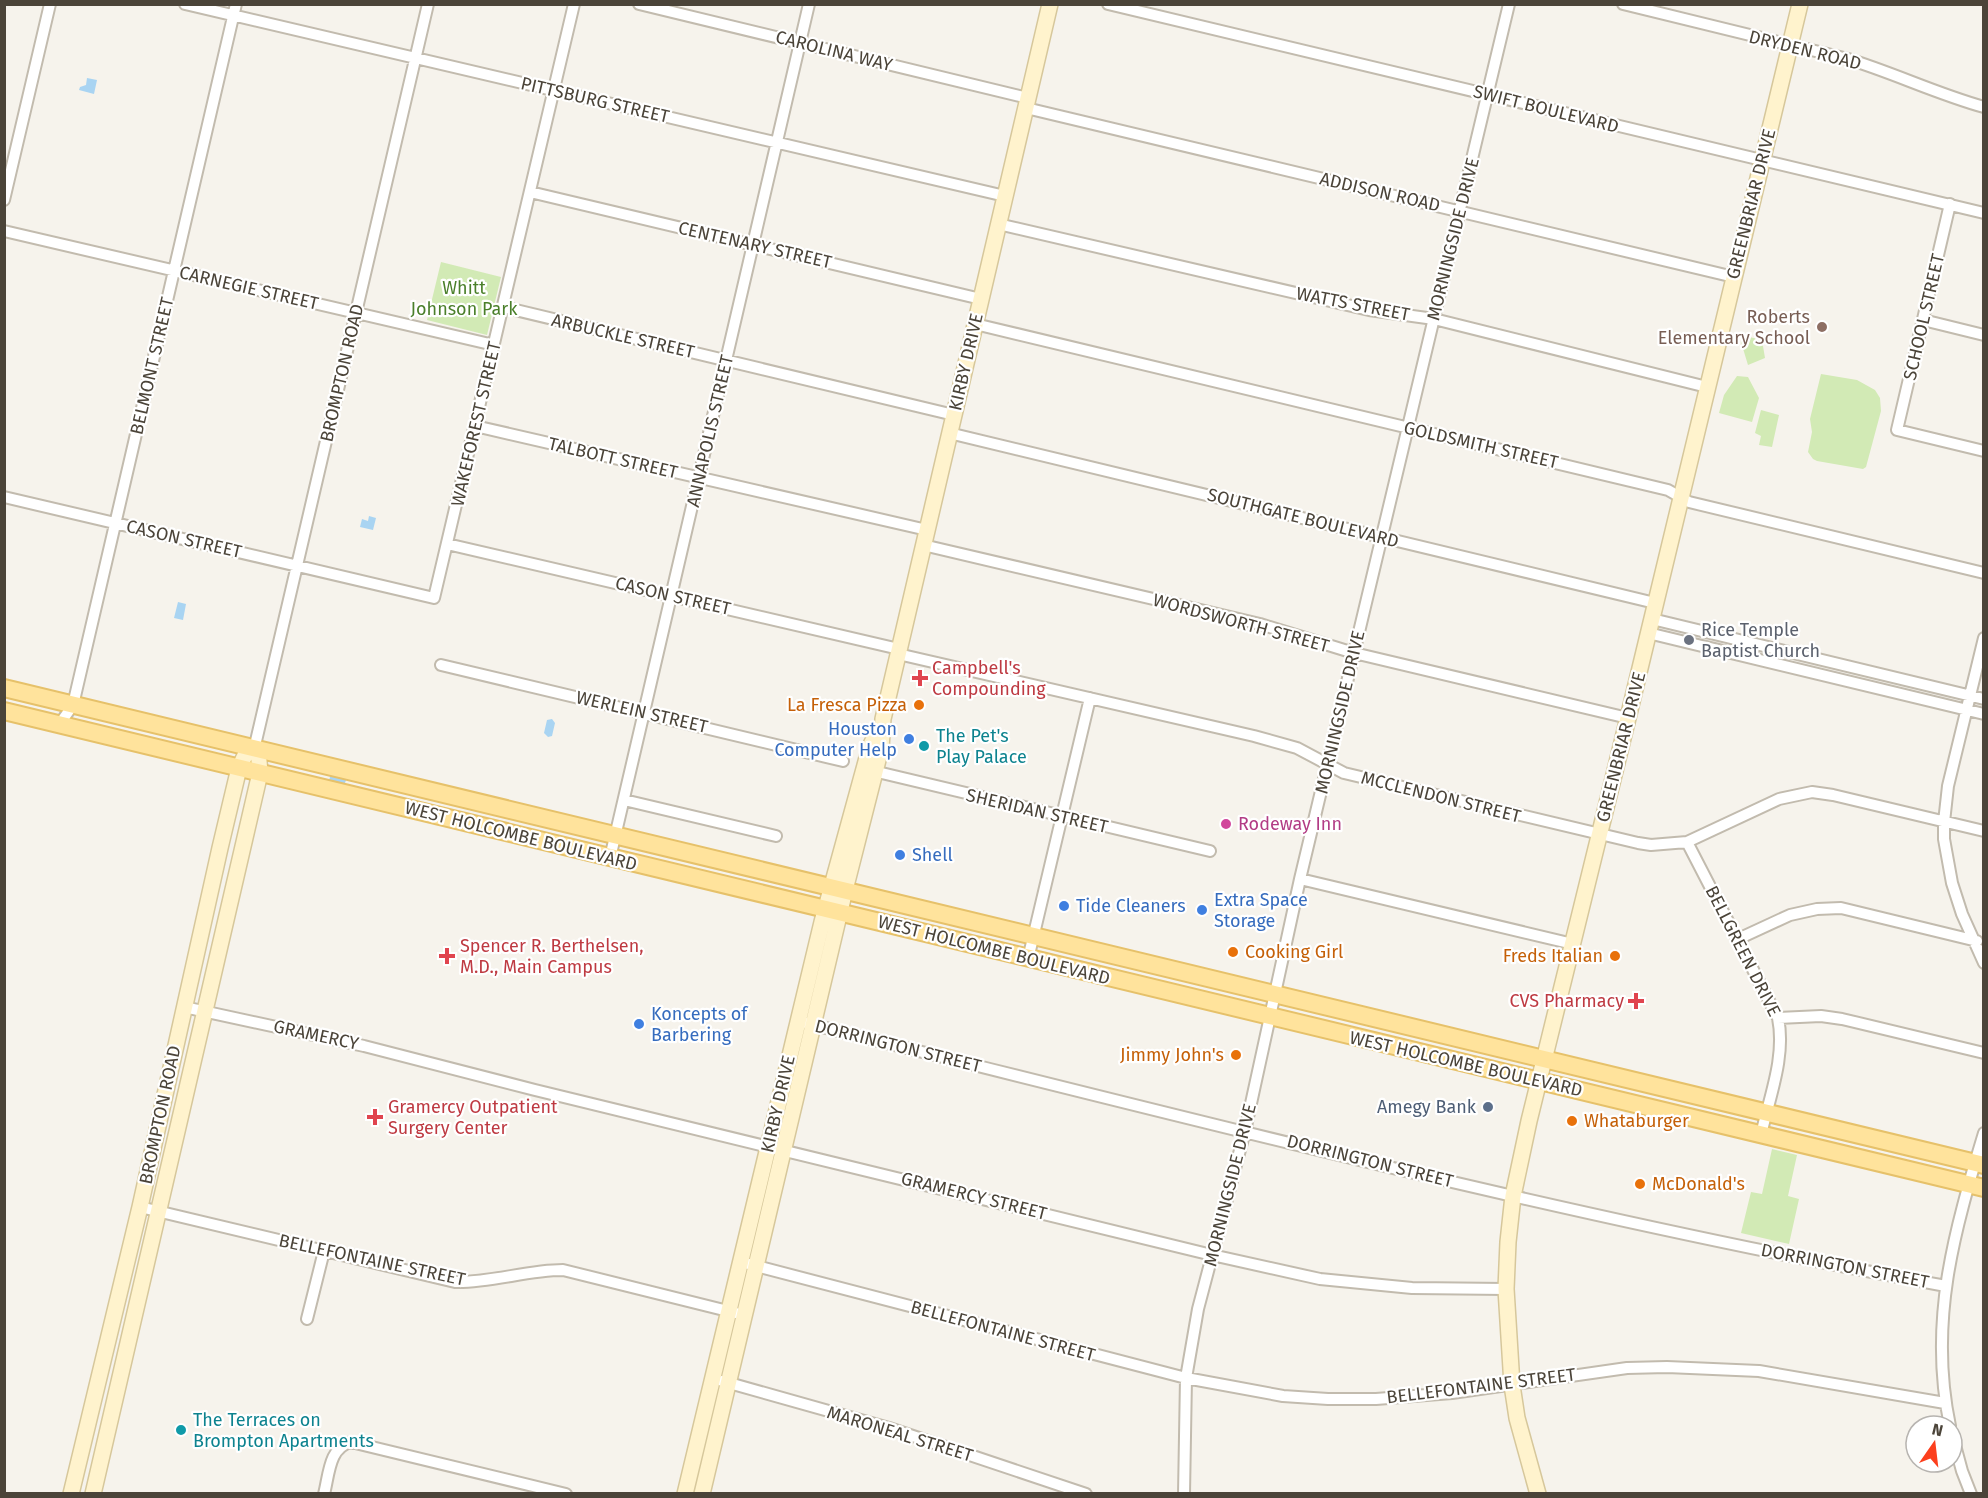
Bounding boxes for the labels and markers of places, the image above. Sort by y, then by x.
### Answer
place label: Roberts Elementary School [1658,306,1810,349]
marker: Roberts Elementary School [1815,320,1829,334]
place label: Rice Temple Baptist Church [1701,619,1820,662]
marker: Rice Temple Baptist Church [1682,633,1696,647]
place label: Campbell's Compounding [932,657,1046,700]
marker: Campbell's Compounding [913,671,927,685]
place label: La Fresca Pizza [787,694,907,716]
marker: La Fresca Pizza [912,698,926,712]
place label: Houston Computer Help [774,718,897,761]
place label: The Pet's Play Palace [936,725,1027,768]
marker: Houston Computer Help [902,732,916,746]
marker: The Pet's Play Palace [917,739,931,753]
place label: Rodeway Inn [1238,813,1342,835]
marker: Rodeway Inn [1219,817,1233,831]
place label: Shell [912,844,953,866]
marker: Shell [893,848,907,862]
place label: Extra Space Storage [1214,889,1308,932]
place label: Tide Cleaners [1076,895,1186,917]
marker: Tide Cleaners [1057,899,1071,913]
marker: Extra Space Storage [1195,903,1209,917]
place label: Spencer R. Berthelsen, M.D., Main Campus [460,935,644,978]
place label: Cooking Girl [1245,941,1343,963]
marker: Cooking Girl [1226,945,1240,959]
place label: Freds Italian [1503,945,1603,967]
marker: Spencer R. Berthelsen, M.D., Main Campus [438,947,456,965]
marker: Freds Italian [1608,949,1622,963]
place label: CVS Pharmacy [1510,990,1624,1012]
marker: CVS Pharmacy [1629,994,1643,1008]
place label: Koncepts of Barbering [651,1003,749,1046]
marker: Koncepts of Barbering [632,1017,646,1031]
place label: Jimmy John's [1120,1044,1224,1066]
marker: Jimmy John's [1229,1048,1243,1062]
place label: Gramercy Outpatient Surgery Center [388,1096,558,1139]
place label: Amegy Bank [1377,1096,1477,1118]
marker: Amegy Bank [1481,1100,1495,1114]
marker: Gramercy Outpatient Surgery Center [366,1108,384,1126]
place label: Whataburger [1584,1110,1689,1132]
marker: Whataburger [1565,1114,1579,1128]
place label: McDonald's [1652,1173,1745,1195]
marker: McDonald's [1633,1177,1647,1191]
place label: The Terraces on Brompton Apartments [193,1409,374,1452]
marker: The Terraces on Brompton Apartments [174,1423,188,1437]

